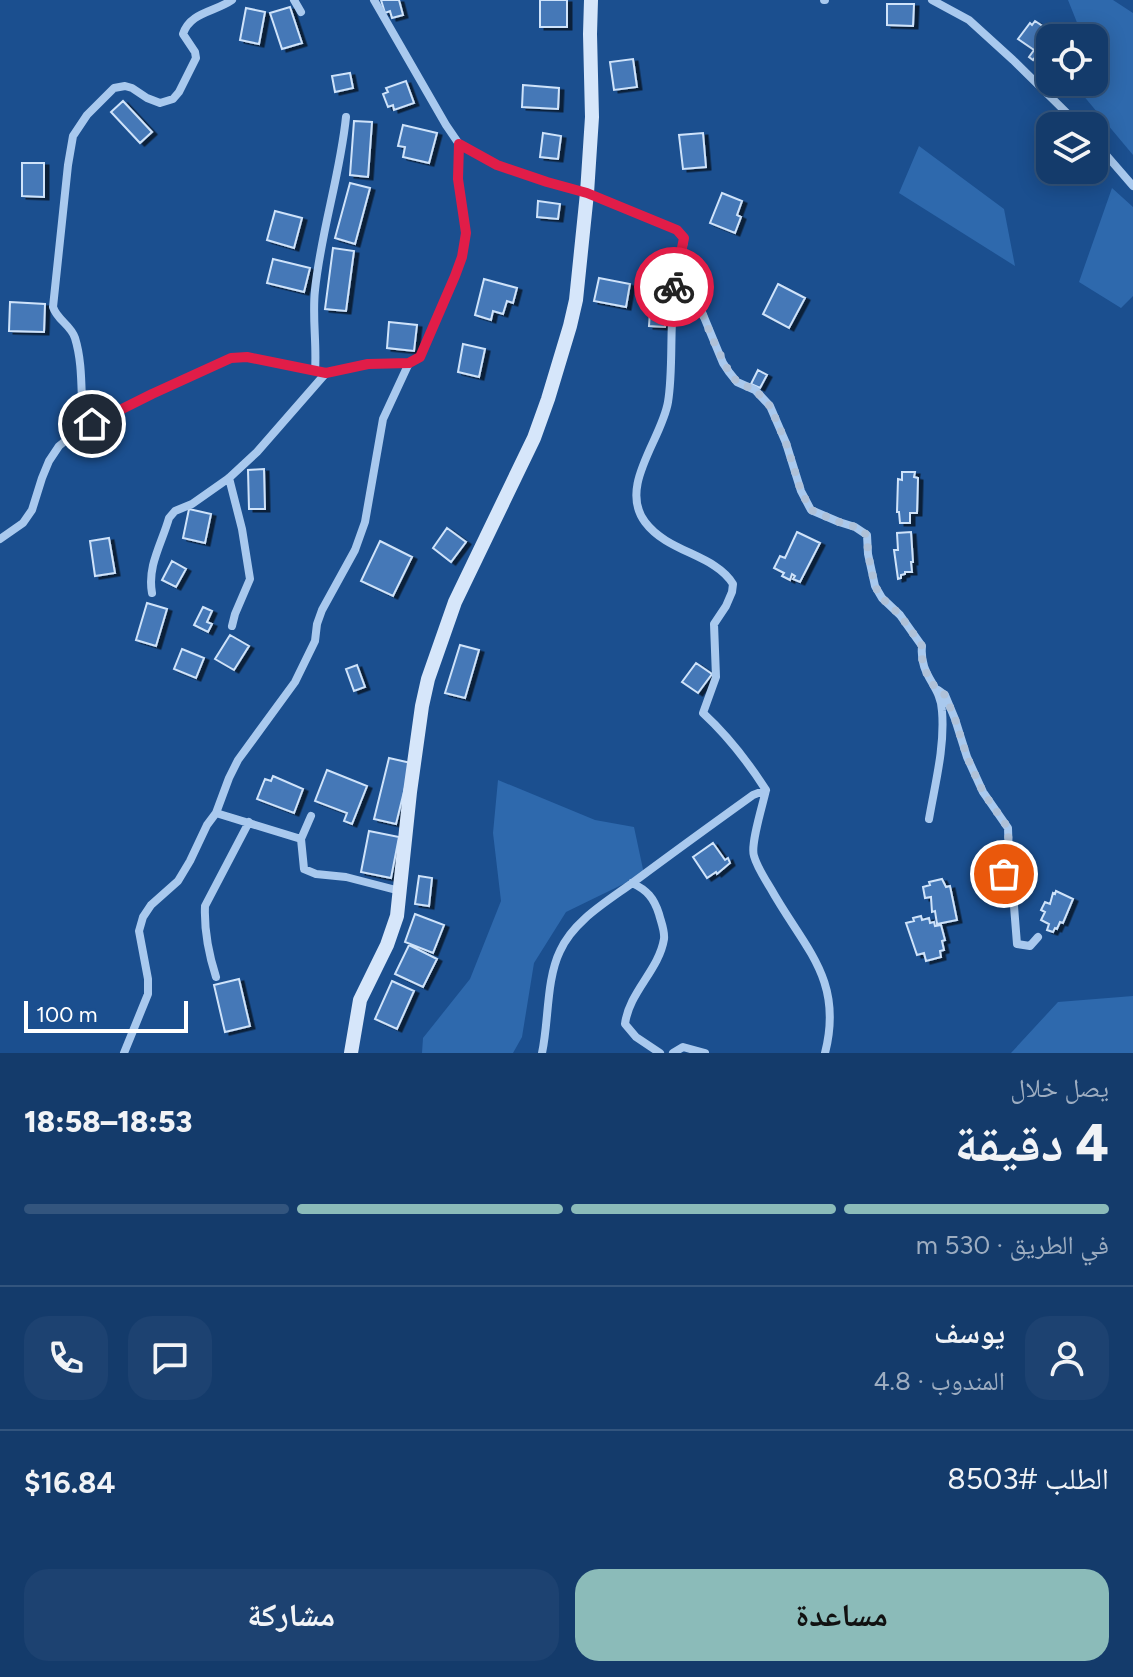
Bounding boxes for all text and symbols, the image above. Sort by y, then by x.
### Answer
map controls [1036,24,1108,184]
button: locate [1036,24,1108,96]
button: layers [1036,112,1108,184]
courier [634,247,714,327]
icon: bike [652,265,696,309]
pin [58,390,126,458]
icon: home [70,402,114,446]
pin [970,840,1038,908]
icon: bag [982,852,1026,896]
scale bar [24,997,188,1033]
text: 100 m [36,1001,97,1028]
text: يصل خلال [1010,1072,1109,1104]
text: 18:53–18:58 [24,1103,192,1140]
text: 4 دقيقة [954,1112,1109,1174]
text: في الطريق · 530 m [916,1229,1109,1261]
text: يوسف [934,1314,1005,1351]
button: phone [24,1316,108,1400]
button: chat [128,1316,212,1400]
button: person [1025,1316,1109,1400]
text: المندوب · 4.8 [873,1365,1005,1397]
text: الطلب #8503 [947,1460,1109,1497]
text: $16.84 [24,1464,115,1501]
button: مشاركة [24,1569,559,1661]
button: مساعدة [575,1569,1109,1661]

